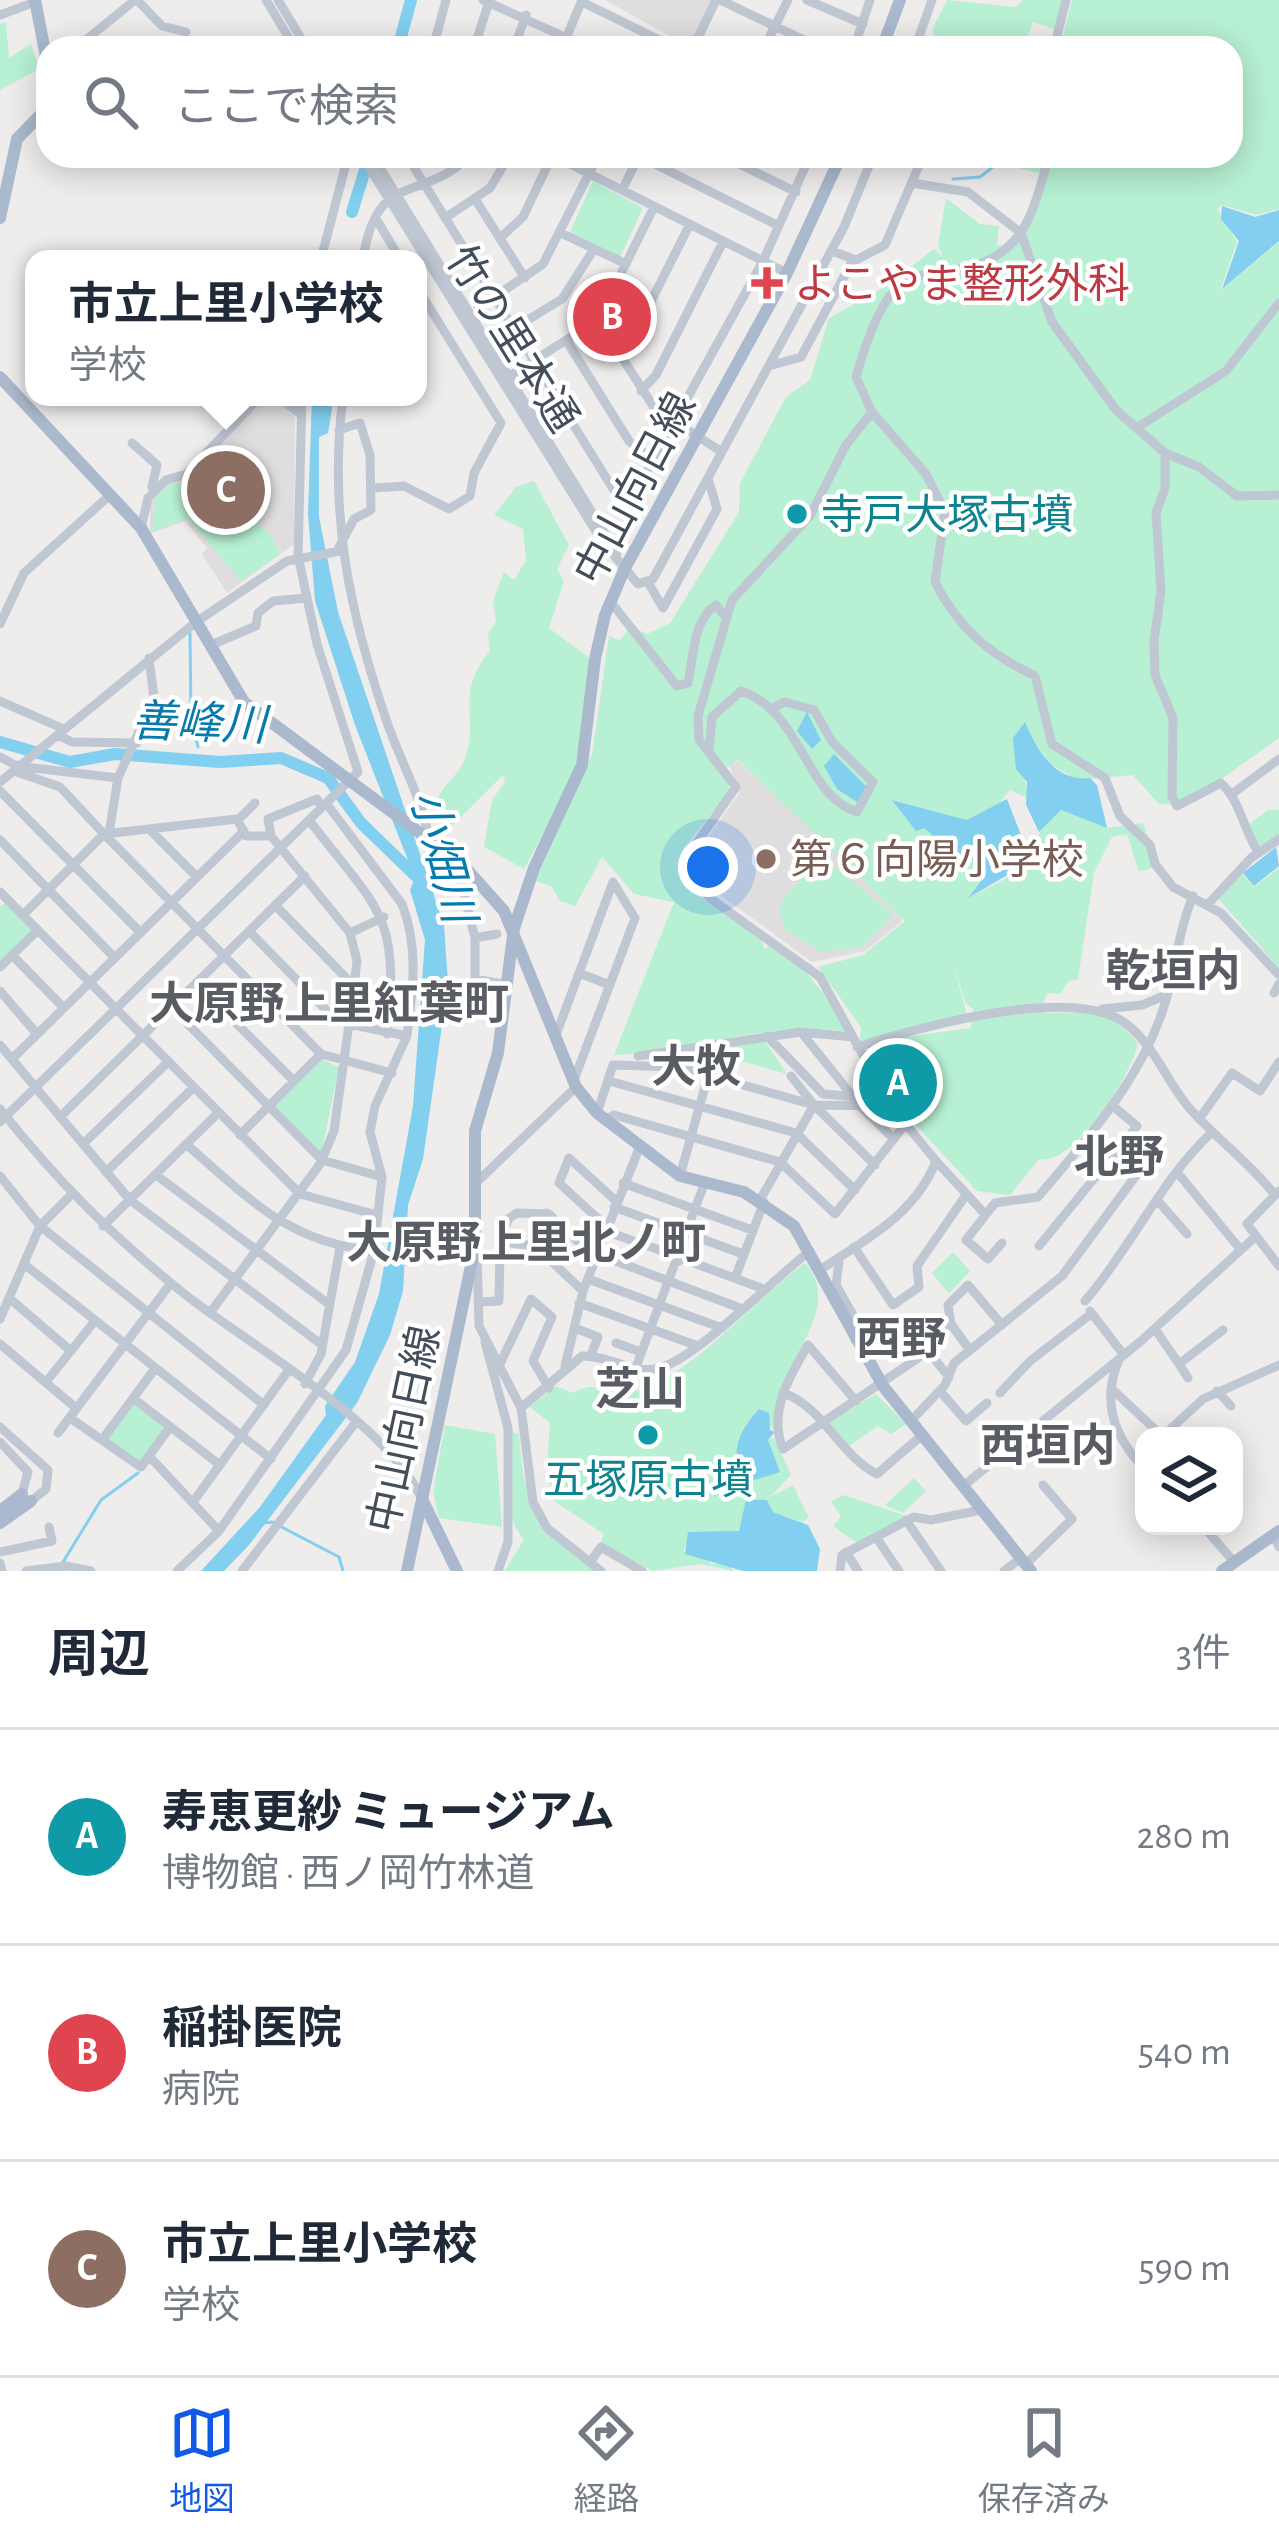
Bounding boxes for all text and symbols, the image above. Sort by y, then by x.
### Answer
search box [36,36,1243,168]
icon: search [78,69,144,135]
text: ここで検索 [174,85,399,130]
street label: 竹の里本通 [438,238,586,439]
popup [25,250,427,406]
place label: よこやま整形外科 [794,262,1130,306]
marker: よこやま整形外科 [751,267,783,299]
pin: B [573,272,651,362]
text: 市立上里小学校 [68,283,384,328]
text: 学校 [68,347,147,386]
street label: 中山向日線 [566,385,704,592]
pin: C [187,445,265,535]
place label: 寺戸大塚古墳 [821,493,1073,537]
marker: 寺戸大塚古墳 [784,501,810,527]
water label: 善峰川 [131,698,271,749]
water label: 小畑川 [402,785,484,932]
your location [678,837,738,897]
place label: 第６向陽小学校 [790,838,1084,882]
marker: 第６向陽小学校 [753,846,779,872]
district label: 乾垣内 [1105,947,1241,995]
district label: 大原野上里紅葉町 [149,980,509,1028]
pin: A [859,1038,937,1128]
district label: 大牧 [651,1043,741,1091]
district label: 北野 [1074,1134,1164,1181]
district label: 大原野上里北ノ町 [346,1219,706,1267]
district label: 西野 [856,1317,946,1363]
street label: 中山向日線 [361,1322,447,1536]
district label: 芝山 [595,1365,685,1413]
marker: 五塚原古墳 [635,1422,661,1448]
district label: 西垣内 [980,1422,1116,1470]
map controls [1135,1427,1243,1535]
button: layers [1135,1427,1243,1535]
place label: 五塚原古墳 [543,1458,753,1502]
text: 周辺 [48,1630,150,1681]
text: 3件 [1176,1635,1231,1674]
text: 寿恵更紗 ミュージアム [162,1791,615,1836]
text: A [75,1817,99,1856]
text: 280 m [1137,1817,1231,1856]
text: 博物館 · 西ノ岡竹林道 [162,1855,535,1894]
text: 稲掛医院 [162,2007,342,2052]
text: B [76,2033,98,2072]
text: 540 m [1138,2033,1231,2072]
text: 病院 [162,2071,240,2110]
text: 市立上里小学校 [162,2223,477,2268]
text: C [77,2249,97,2288]
text: 590 m [1138,2249,1231,2288]
text: 学校 [162,2287,240,2326]
tab: 地図 [169,2400,235,2521]
tab: 経路 [573,2400,639,2521]
tab: 保存済み [978,2400,1110,2521]

